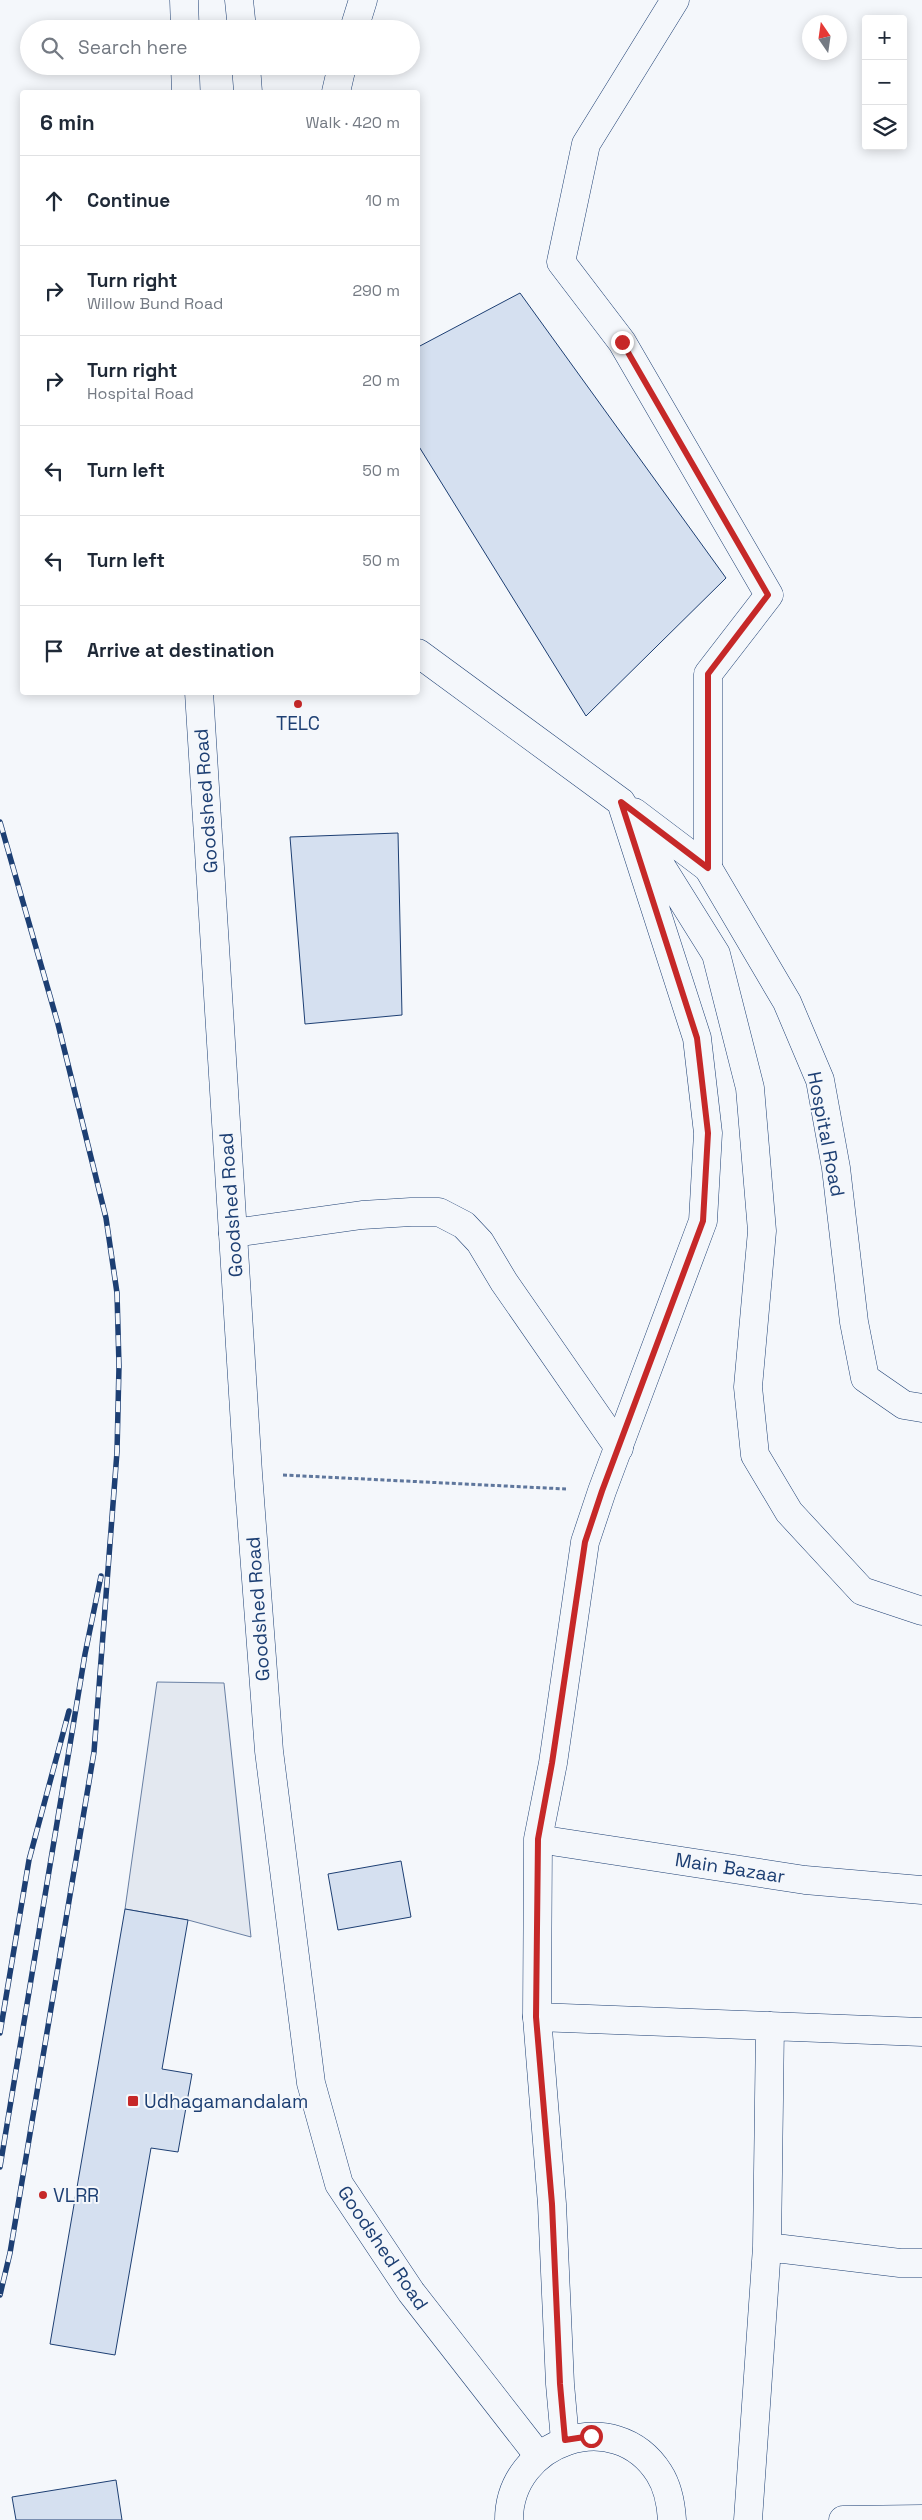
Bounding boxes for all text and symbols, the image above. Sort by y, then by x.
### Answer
north arrow [802,15,847,60]
map controls [862,15,907,150]
button: + [862,15,907,60]
search box [20,20,420,75]
icon: search [38,34,66,62]
text: Search here [78,35,188,60]
button: − [862,60,907,105]
button: layers [862,105,907,150]
text: 6 min [40,109,95,136]
text: Walk · 420 m [305,112,400,133]
icon: ahead [40,187,68,215]
text: Continue [87,188,170,213]
text: 10 m [365,190,400,211]
text: Turn right [87,268,177,293]
icon: right [40,277,68,305]
text: 290 m [352,280,400,301]
text: Willow Bund Road [87,293,223,314]
route end [611,331,634,354]
text: Turn right [87,358,177,383]
icon: right [40,367,68,395]
text: 20 m [362,370,400,391]
text: Hospital Road [87,383,194,404]
icon: left [40,457,68,485]
text: Turn left [87,458,165,483]
text: 50 m [362,460,400,481]
icon: left [40,547,68,575]
text: Turn left [87,548,165,573]
text: 50 m [362,550,400,571]
icon: arrive [40,637,68,665]
text: Arrive at destination [87,638,275,663]
marker: TELC [292,698,304,710]
place label: TELC [276,711,320,736]
street label: Goodshed Road [188,728,224,874]
street label: Hospital Road [802,1069,850,1199]
street label: Goodshed Road [213,1132,249,1278]
street label: Goodshed Road [240,1536,276,1682]
street label: Main Bazaar [673,1847,787,1889]
place label: Udhagamandalam [144,2089,308,2114]
marker: Udhagamandalam [126,2094,140,2108]
street label: Goodshed Road [332,2181,434,2315]
place label: VLRR [53,2183,99,2208]
marker: VLRR [37,2189,49,2201]
route start [580,2425,603,2448]

